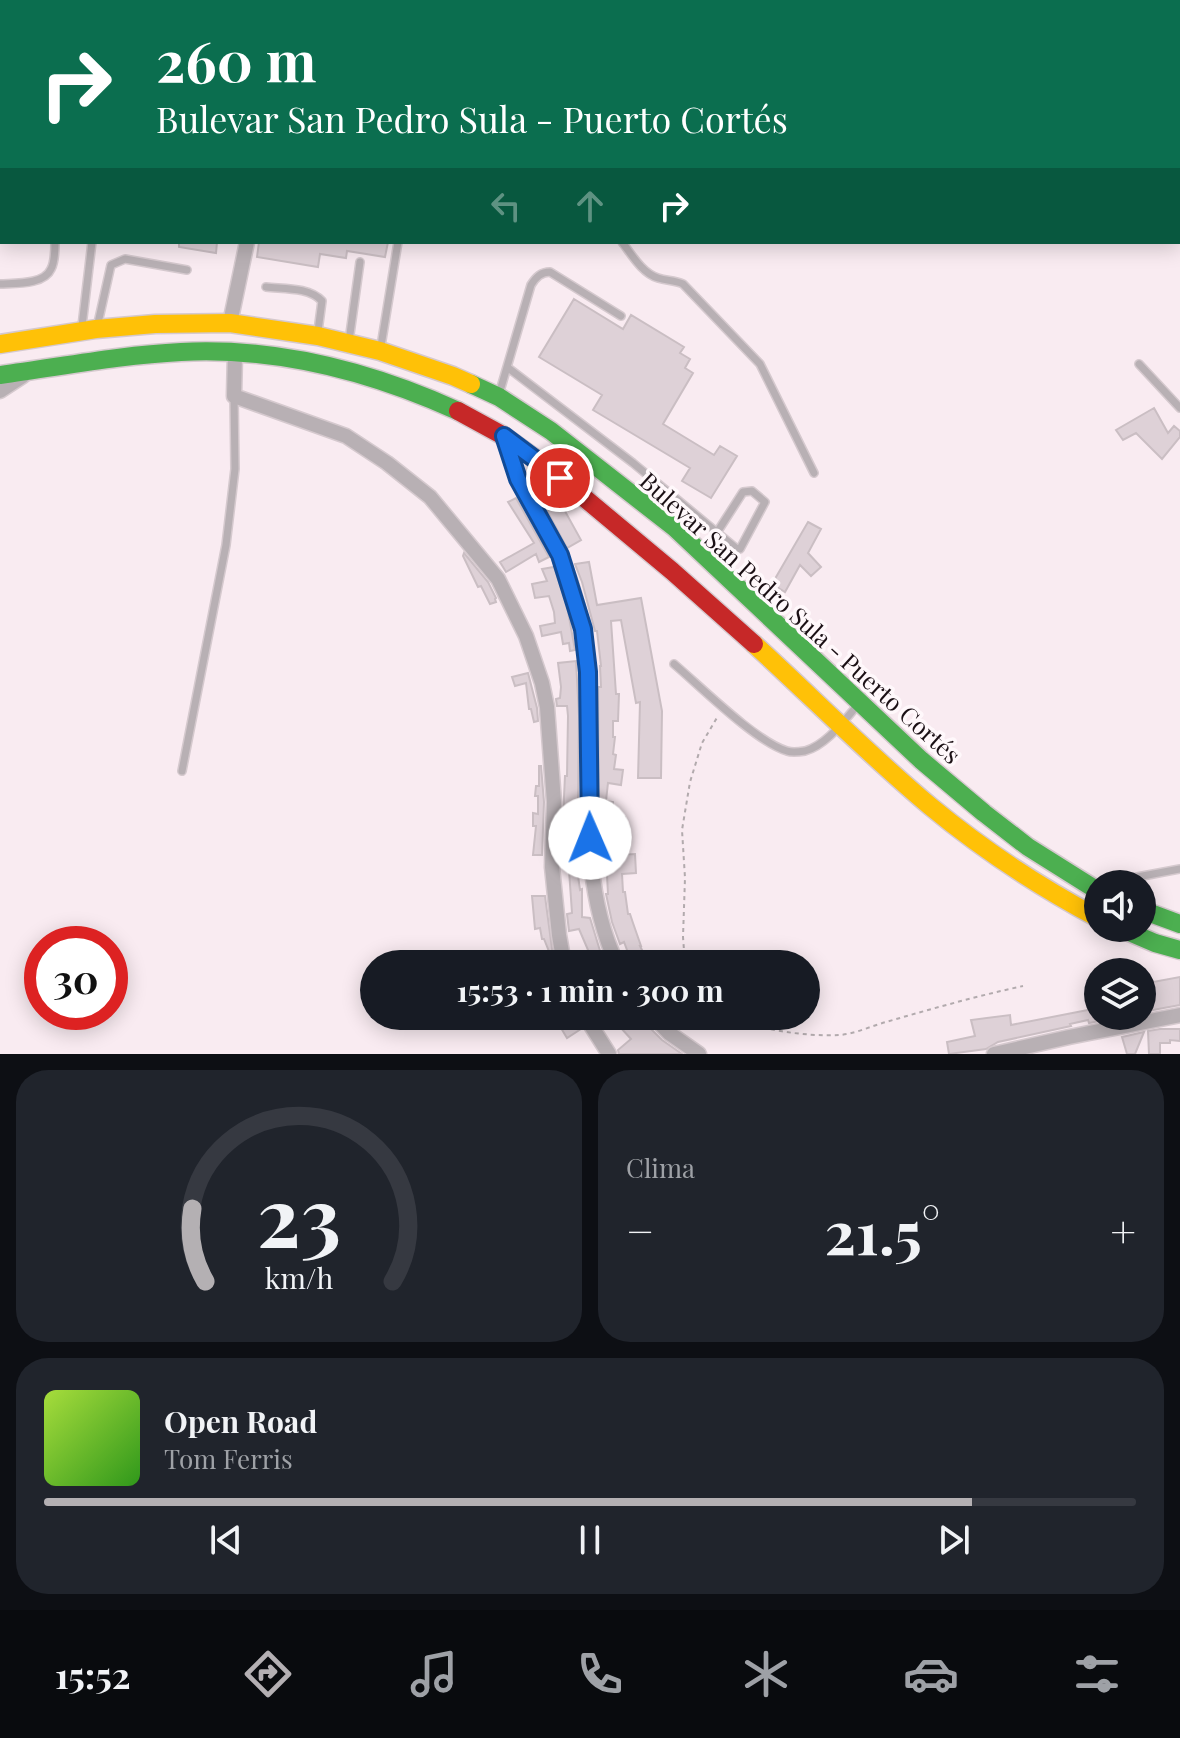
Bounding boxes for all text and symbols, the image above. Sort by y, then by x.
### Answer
text: 260 m [156,22,317,97]
icon: right [24,32,128,136]
text: Bulevar San Pedro Sula - Puerto Cortés [156,94,788,142]
icon: left [484,184,528,228]
icon: ahead [568,184,612,228]
icon: right [652,184,696,228]
pin [526,444,594,512]
icon: arrive [538,456,582,500]
street label: Bulevar San Pedro Sula - Puerto Cortés [634,464,968,770]
position arrow [548,796,632,880]
map controls [1084,870,1156,1030]
button: sound [1084,870,1156,942]
speed limit sign: 30 [24,926,128,1030]
button: layers [1084,958,1156,1030]
text: 15:53 · 1 min · 300 m [456,970,724,1010]
text: Clima [626,1150,695,1185]
text: 23 [257,1158,341,1269]
text: 21.5° [824,1190,940,1270]
text: − [626,1200,654,1259]
text: + [1110,1200,1136,1259]
text: km/h [265,1258,333,1296]
text: Open Road [164,1401,317,1441]
text: Tom Ferris [164,1441,293,1476]
icon: previous [204,1518,248,1562]
icon: pause [568,1518,612,1562]
icon: next [932,1518,976,1562]
icon: directions [240,1646,296,1702]
icon: music [406,1646,462,1702]
icon: phone [572,1646,628,1702]
icon: climate [738,1646,794,1702]
icon: car [903,1646,959,1702]
icon: filters [1069,1646,1125,1702]
text: 15:52 [55,1650,131,1698]

